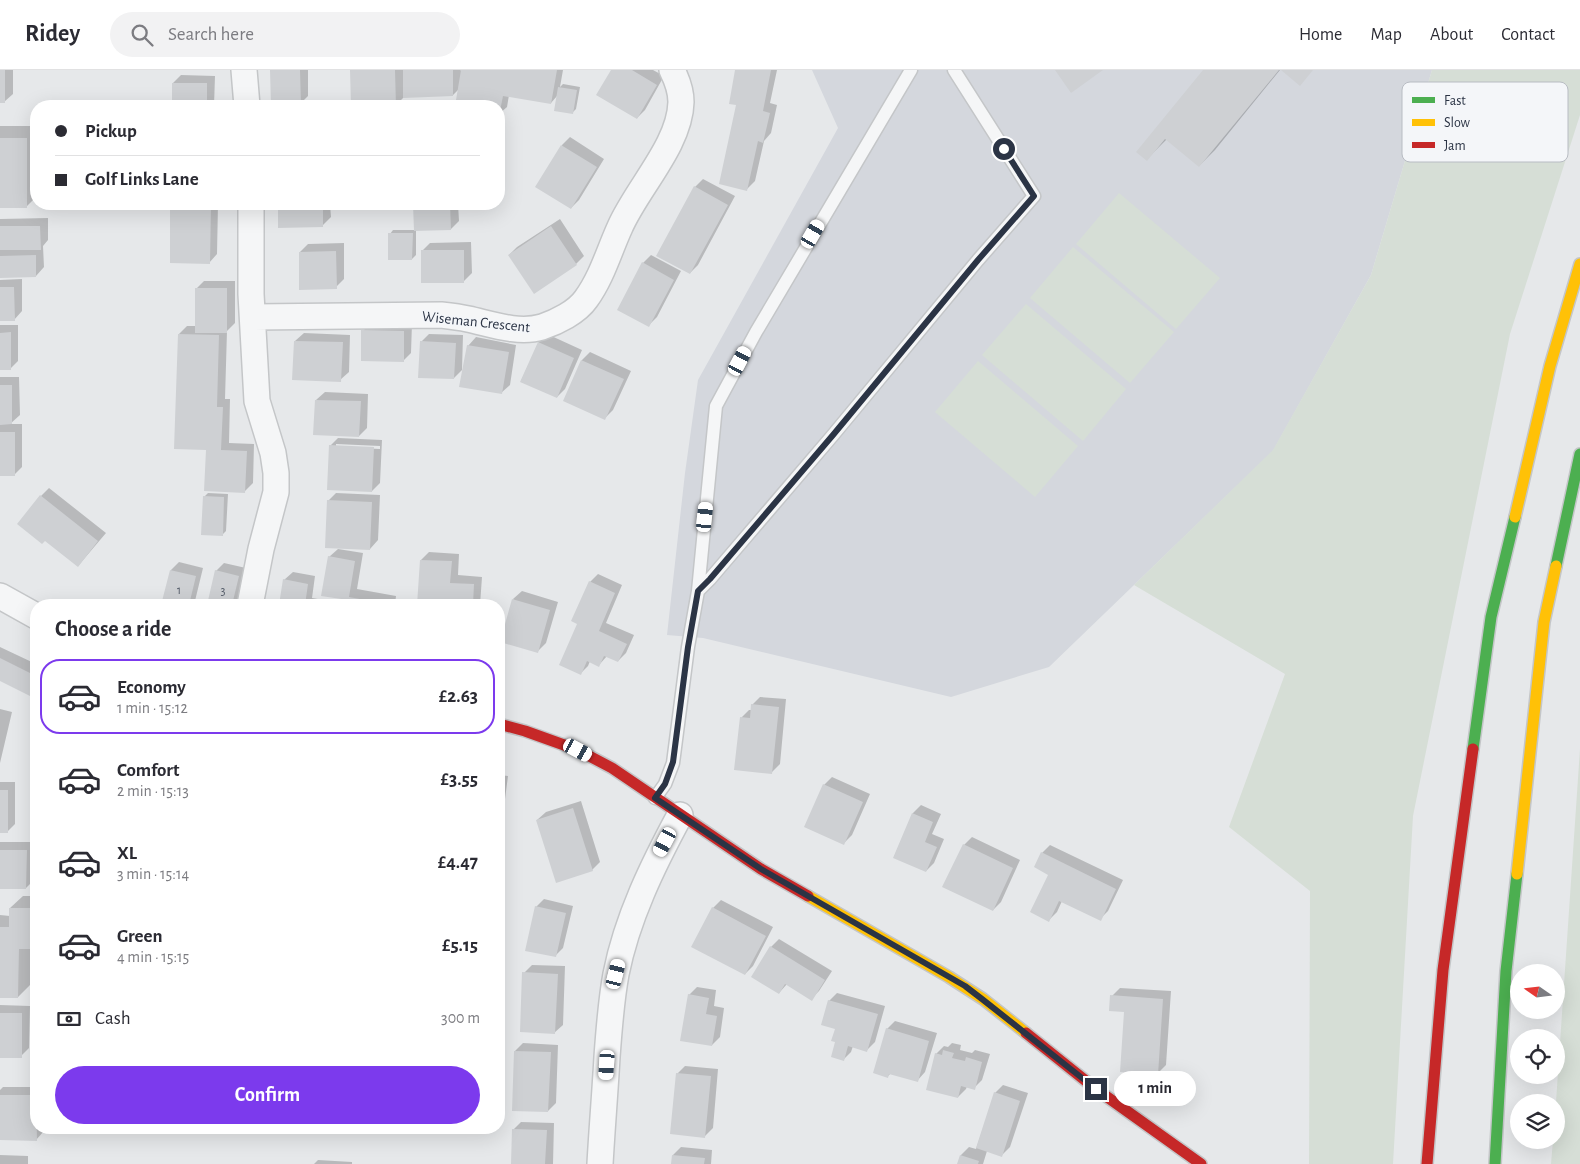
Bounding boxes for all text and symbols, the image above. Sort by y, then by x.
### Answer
search box [110,12,460,57]
icon: search [128,21,156,49]
text: Ridey [25,22,80,46]
text: Search here [168,25,254,44]
text: Home [1299,26,1342,44]
text: Map [1370,26,1402,44]
text: About [1430,26,1473,44]
text: Contact [1501,26,1555,44]
legend [1402,82,1568,162]
text: Fast [1444,94,1466,108]
text: Slow [1444,116,1471,130]
text: Pickup [85,122,137,141]
route start [993,138,1015,160]
text: Jam [1444,139,1466,153]
text: Golf Links Lane [85,170,199,189]
car [799,217,826,251]
street label: Wiseman Crescent [421,309,531,335]
car [726,344,753,378]
car [695,501,714,533]
house number: 1 [177,584,181,596]
house number: 3 [221,585,226,597]
text: Choose a ride [55,618,171,640]
icon: car [57,674,102,719]
text: Economy [117,678,186,697]
text: £2.63 [439,687,478,706]
text: 1 min · 15:12 [117,700,188,716]
car [561,736,594,764]
icon: car [57,757,102,802]
text: Comfort [117,761,179,780]
text: £3.55 [441,770,478,789]
text: 2 min · 15:13 [117,783,189,799]
car [651,825,678,859]
icon: car [57,840,102,885]
text: XL [117,844,137,863]
text: £4.47 [438,853,478,872]
text: 3 min · 15:14 [117,866,189,882]
icon: car [57,923,102,968]
text: Green [117,927,163,946]
text: £5.15 [442,936,478,955]
text: 4 min · 15:15 [117,949,189,965]
car [605,958,626,990]
north arrow [1510,964,1565,1019]
map controls [1510,964,1565,1149]
icon: cash [55,1005,83,1033]
text: Cash [95,1009,131,1028]
text: 300 m [441,1010,480,1026]
button: locate [1510,1029,1565,1084]
car [598,1050,615,1080]
button: Confirm [55,1066,480,1124]
callout: 1 min [1114,1072,1196,1106]
route end [1085,1078,1107,1100]
text: 1 min [1138,1080,1172,1096]
button: layers [1510,1094,1565,1149]

